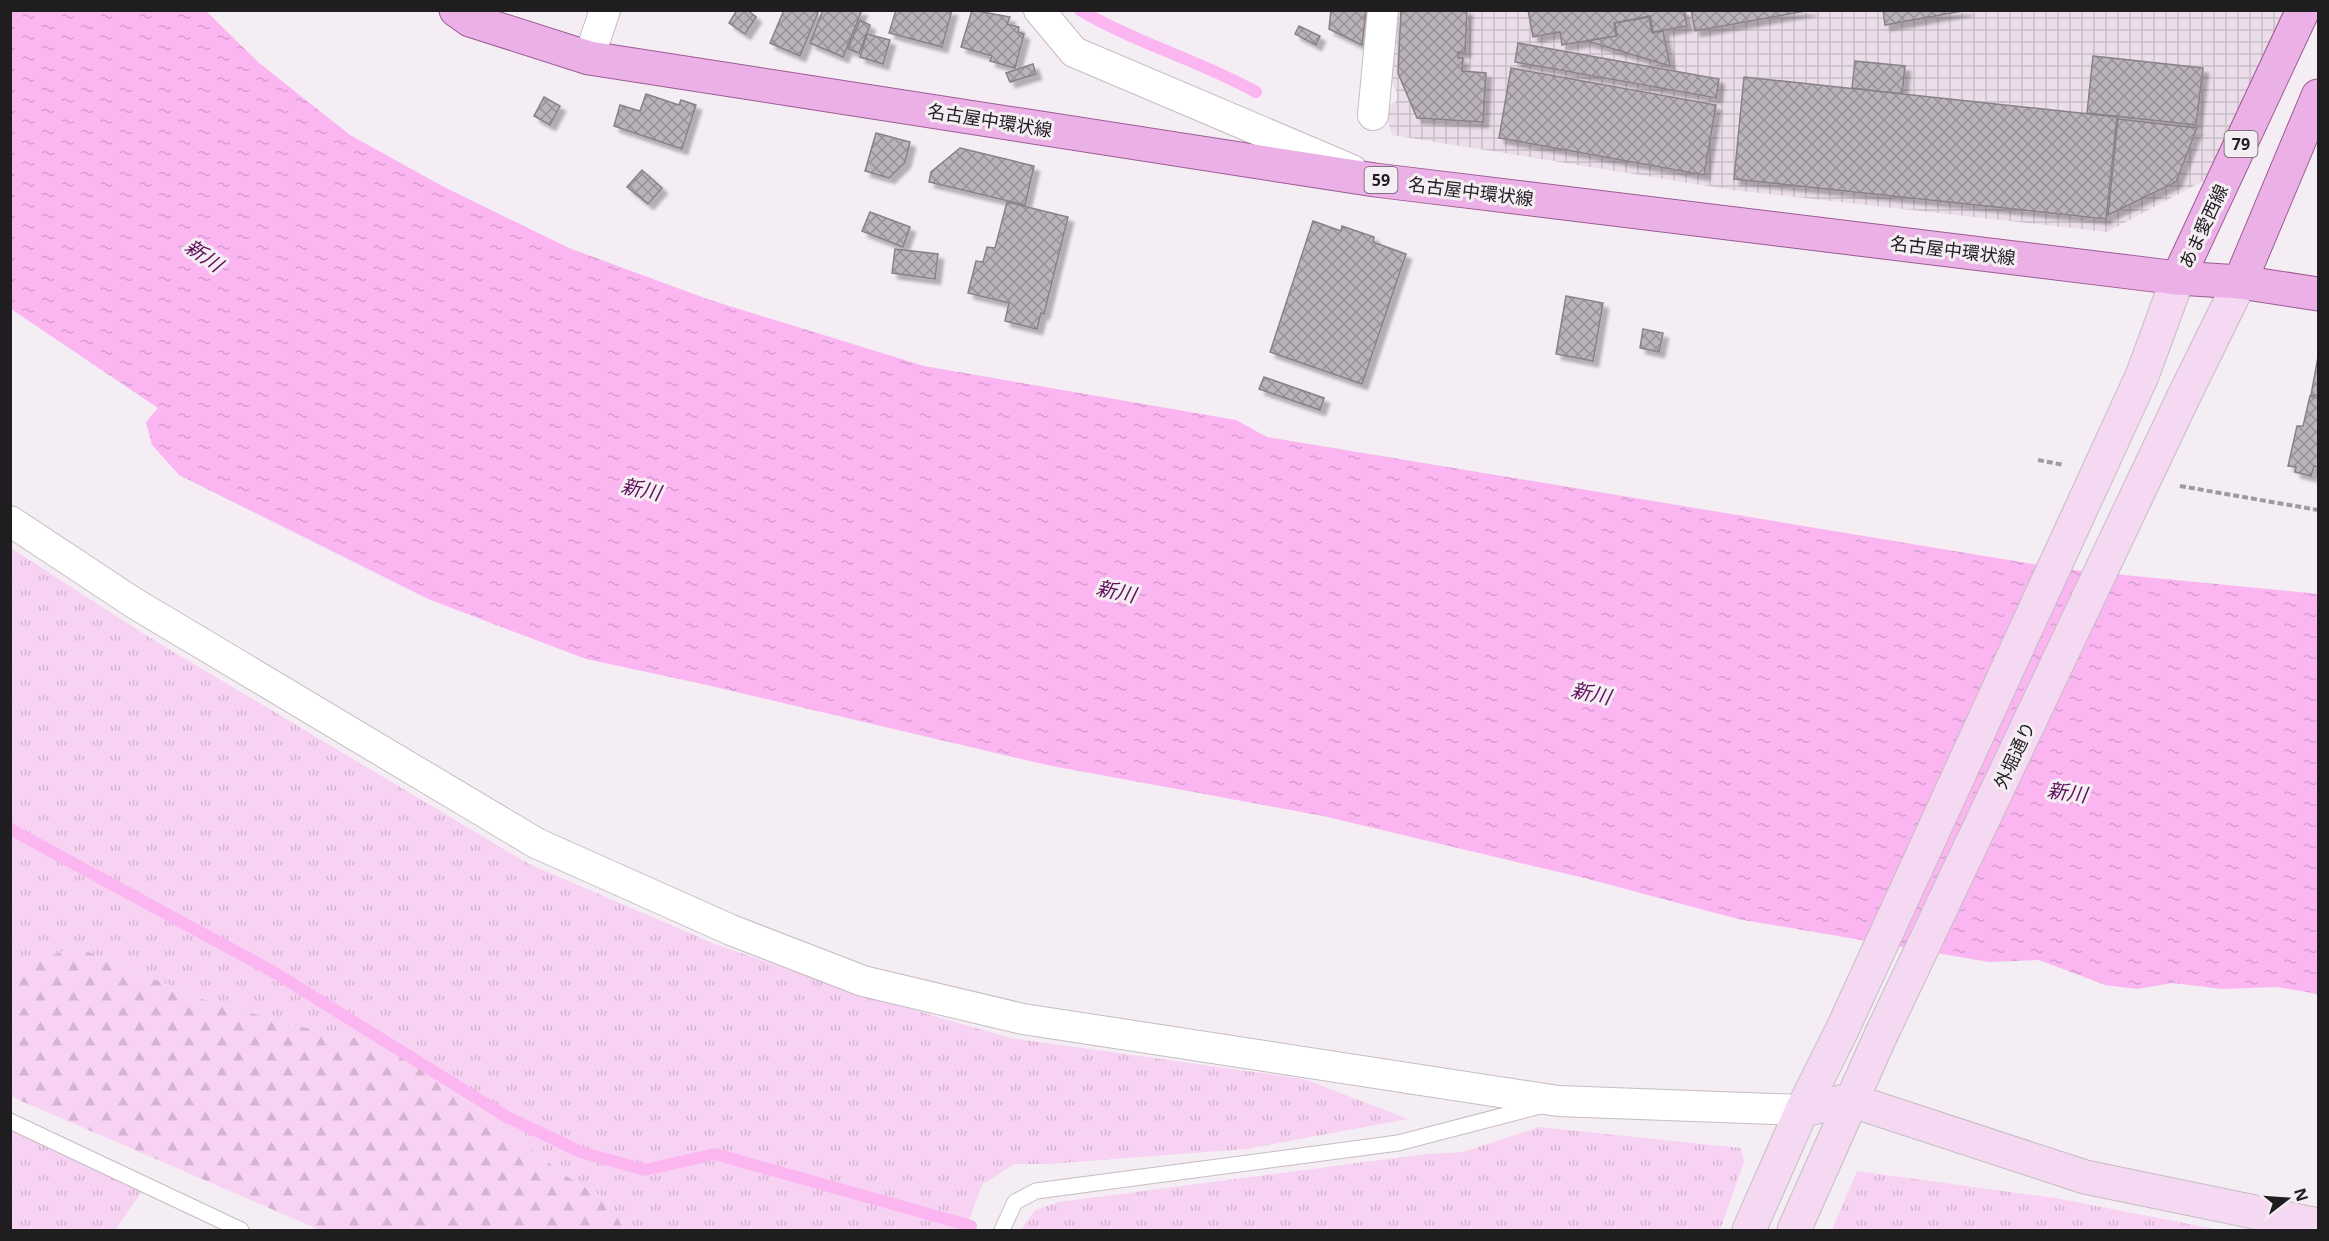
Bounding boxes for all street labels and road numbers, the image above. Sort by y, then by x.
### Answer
street label: 名古屋中環状線 [926,98,1054,142]
road number: 79 [2224,131,2258,157]
road number: 59 [1364,167,1398,193]
street label: 名古屋中環状線 [1407,171,1535,211]
street label: あま愛西線 [2173,180,2233,272]
street label: 名古屋中環状線 [1889,230,2017,270]
street label: 外堀通り [1988,717,2040,793]

